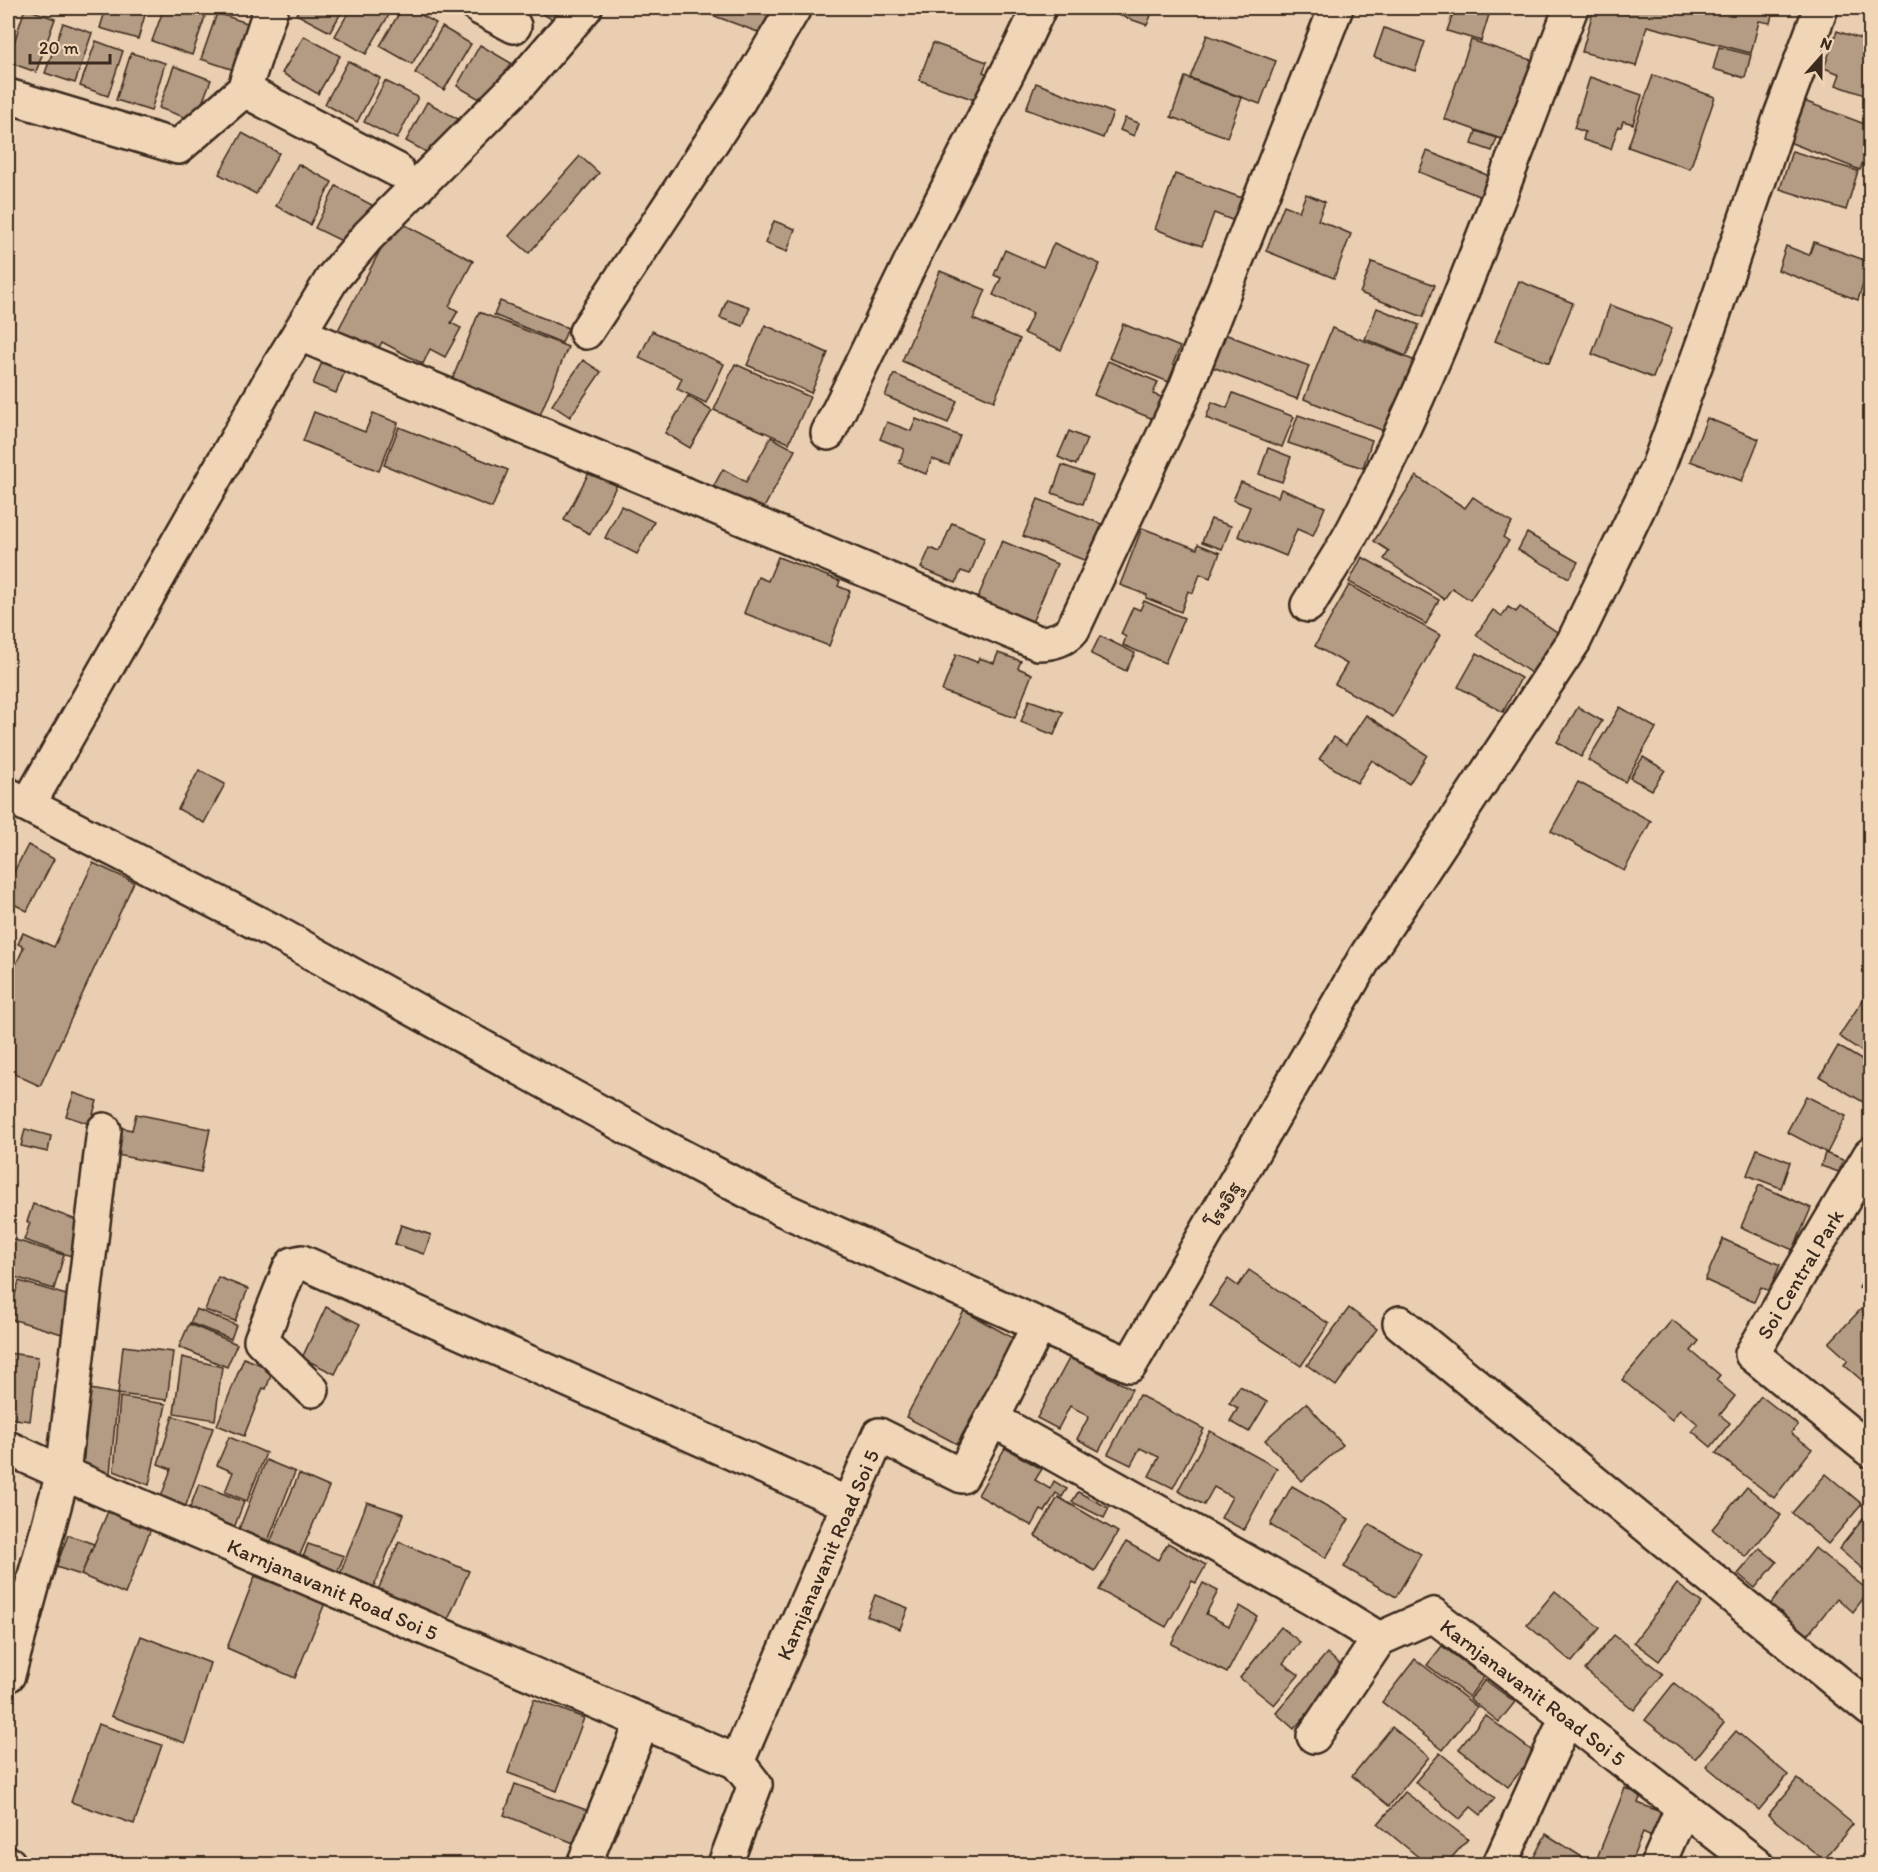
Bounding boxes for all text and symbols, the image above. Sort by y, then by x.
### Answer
scale bar [30,27,110,65]
north arrow [1791,27,1851,87]
text: N [1818,33,1835,54]
text: 20 m [39,37,79,59]
street label: โรงอิฐ [1199,1176,1249,1234]
street label: Soi Central Park [1751,1204,1849,1343]
street label: Karnjanavanit Road Soi 5 [770,1446,884,1663]
street label: Karnjanavanit Road Soi 5 [224,1533,442,1645]
street label: Karnjanavanit Road Soi 5 [1436,1613,1631,1771]

